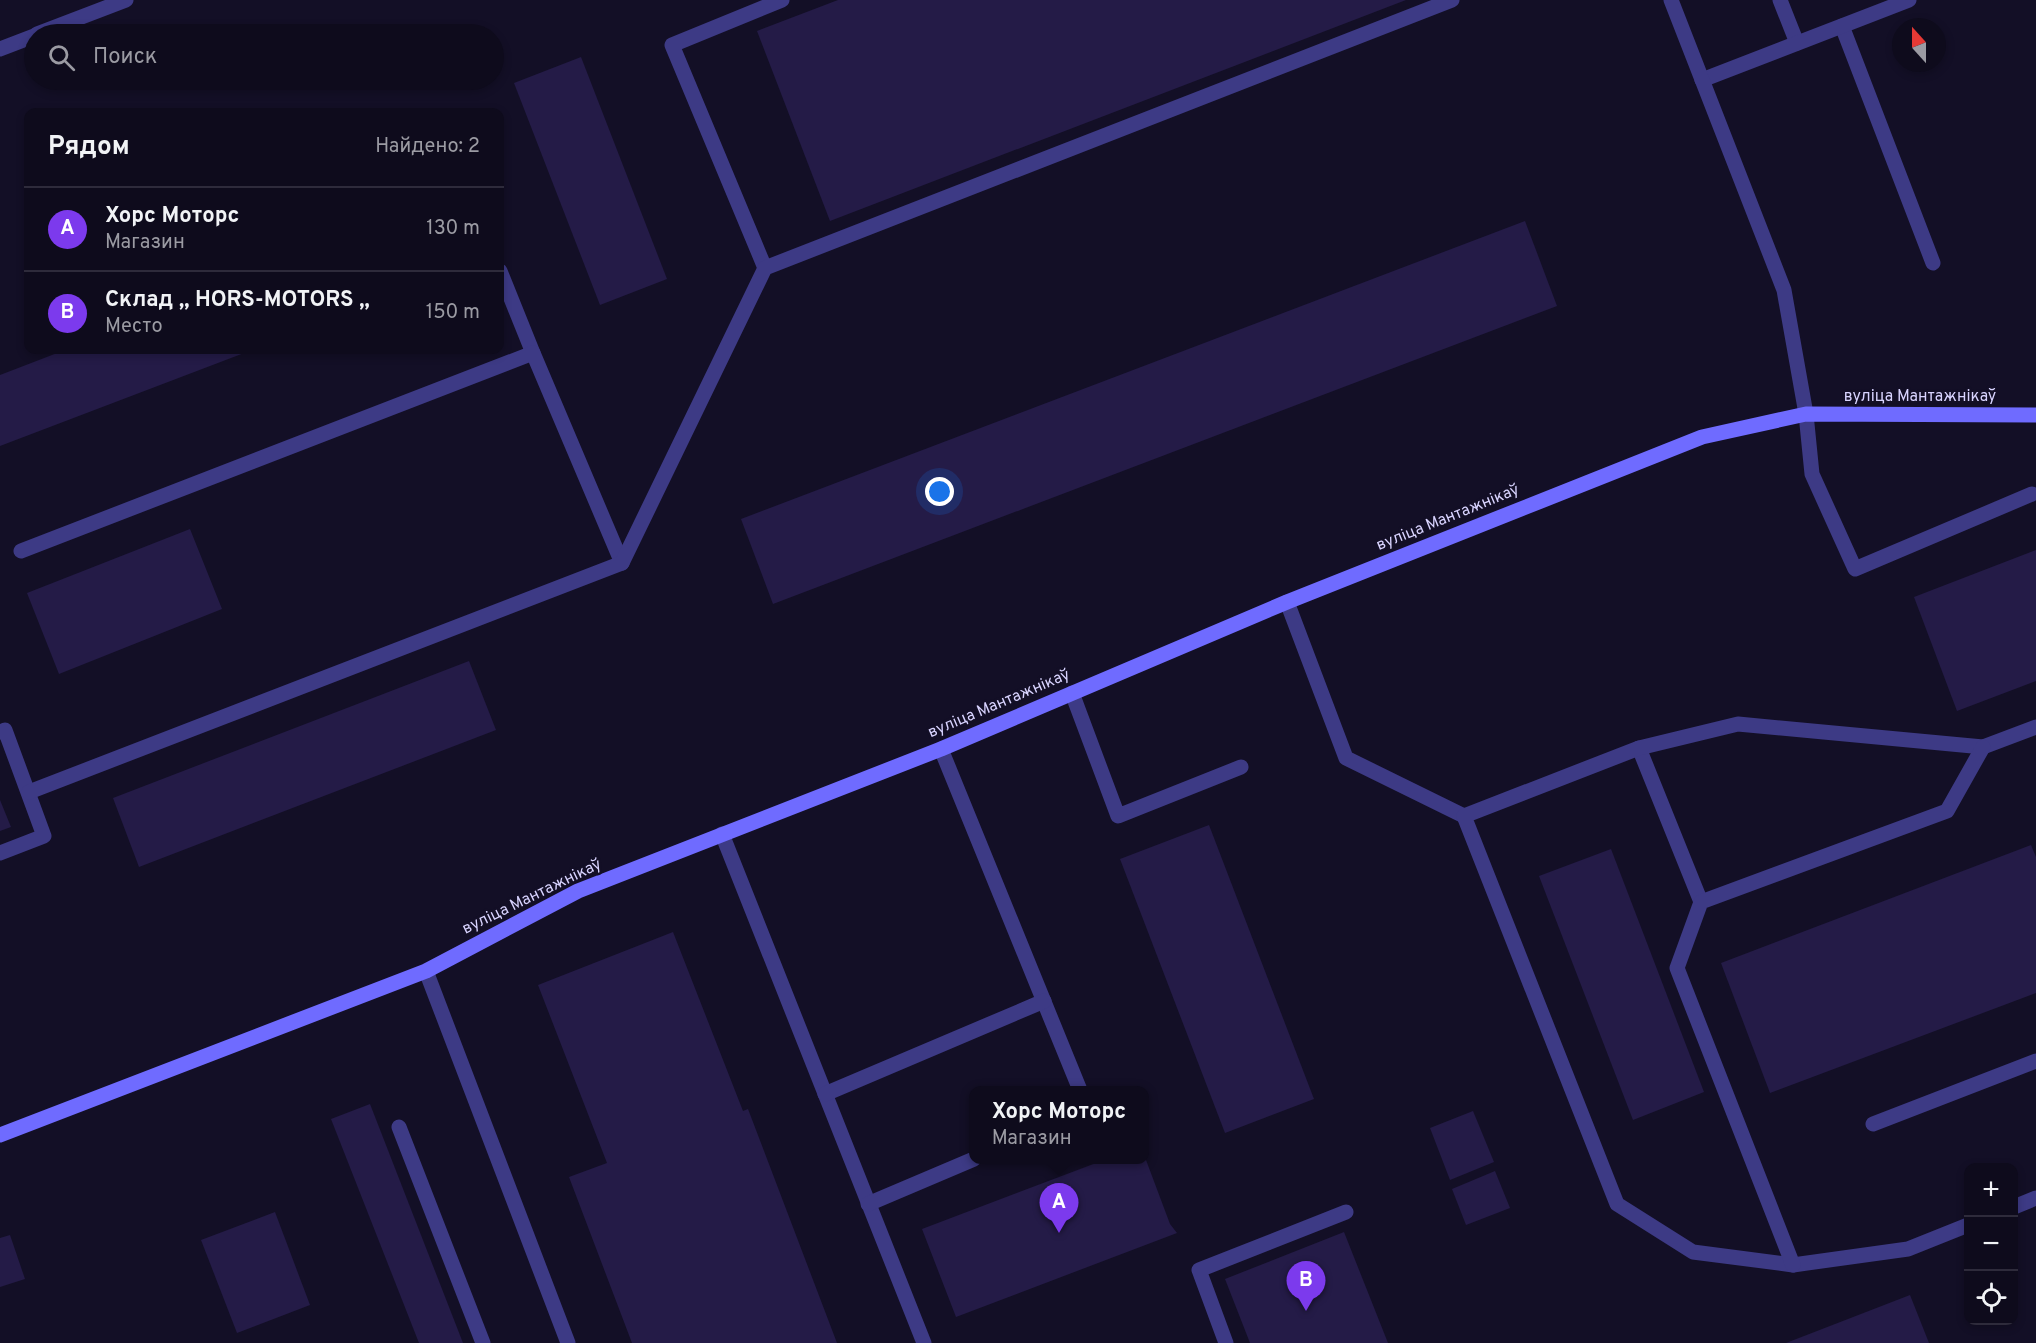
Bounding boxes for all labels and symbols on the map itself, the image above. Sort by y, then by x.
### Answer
north arrow [1892,18,1946,72]
street label: вуліца Мантажнікаў [1844,387,1996,407]
your location [925,477,954,506]
street label: вуліца Мантажнікаў [1374,480,1522,556]
street label: вуліца Мантажнікаў [925,665,1073,743]
street label: вуліца Мантажнікаў [459,855,605,939]
pin: A [1040,1184,1078,1233]
pin: B [1286,1262,1326,1311]

